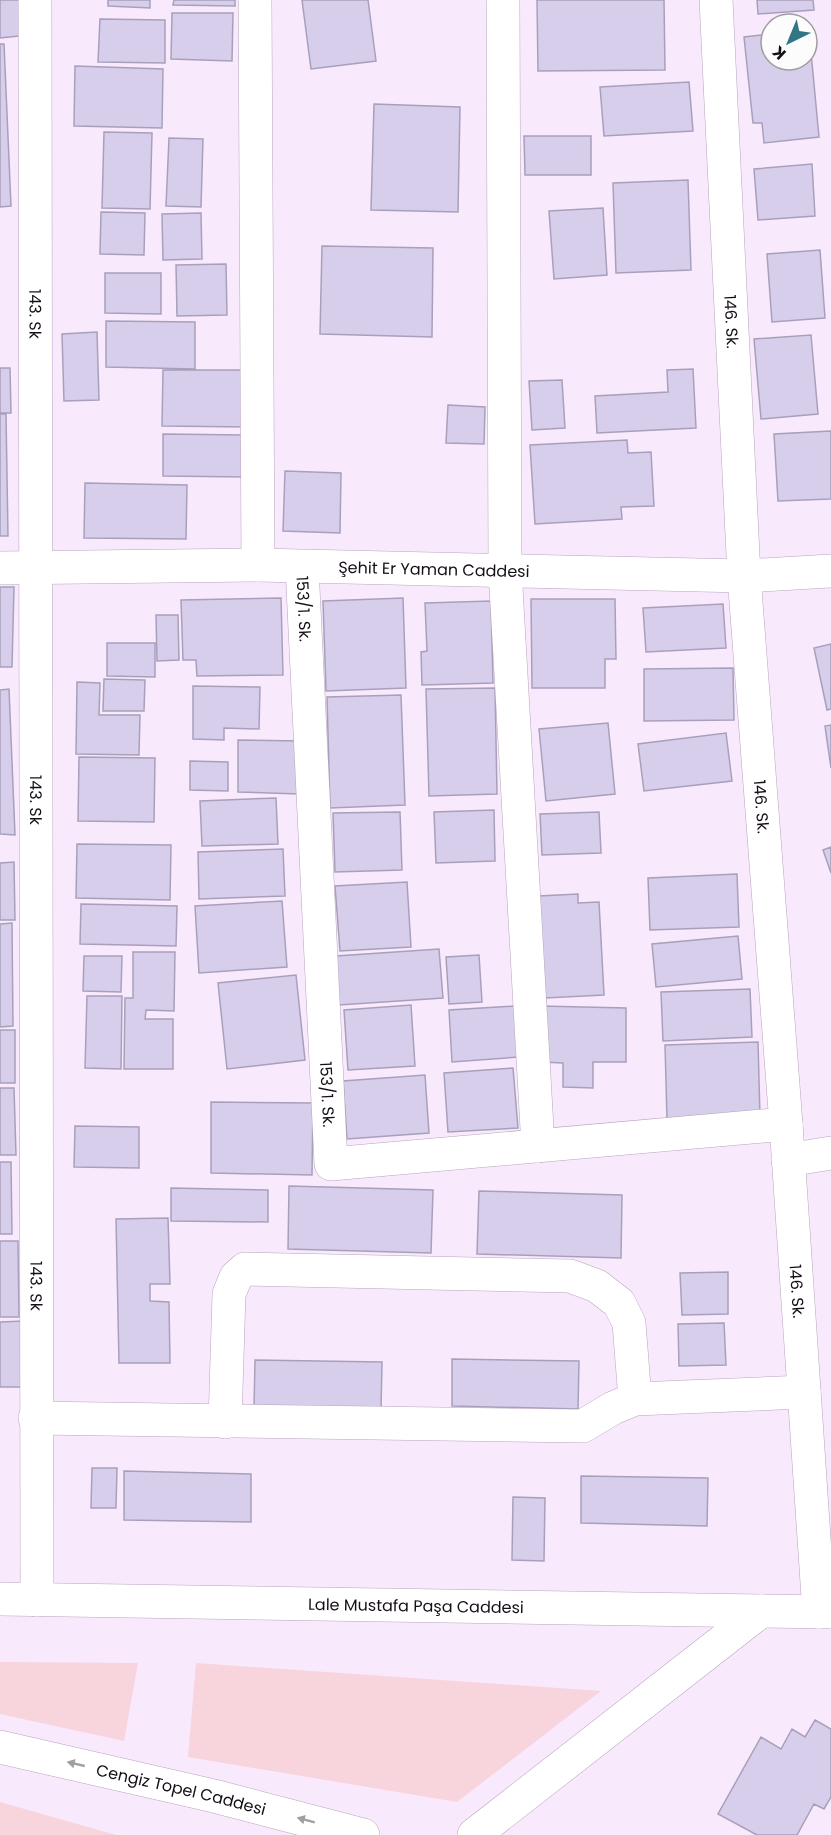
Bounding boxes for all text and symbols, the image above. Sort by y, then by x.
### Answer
north arrow [759,12,819,72]
text: K [767,40,791,65]
street label: 143. Sk [23,289,46,340]
street label: 146. Sk. [718,294,744,349]
street label: Şehit Er Yaman Caddesi [338,556,530,583]
street label: 153/1. Sk. [290,575,317,643]
street label: 143. Sk [24,775,47,826]
street label: 146. Sk. [748,779,775,835]
street label: 153/1. Sk. [314,1061,340,1128]
street label: 143. Sk [25,1261,48,1312]
street label: 146. Sk. [784,1264,810,1319]
street label: Lale Mustafa Paşa Caddesi [308,1593,524,1619]
street label: Cengiz Topel Caddesi [94,1758,268,1821]
one-way arrow [67,1759,85,1769]
one-way arrow [297,1815,315,1824]

